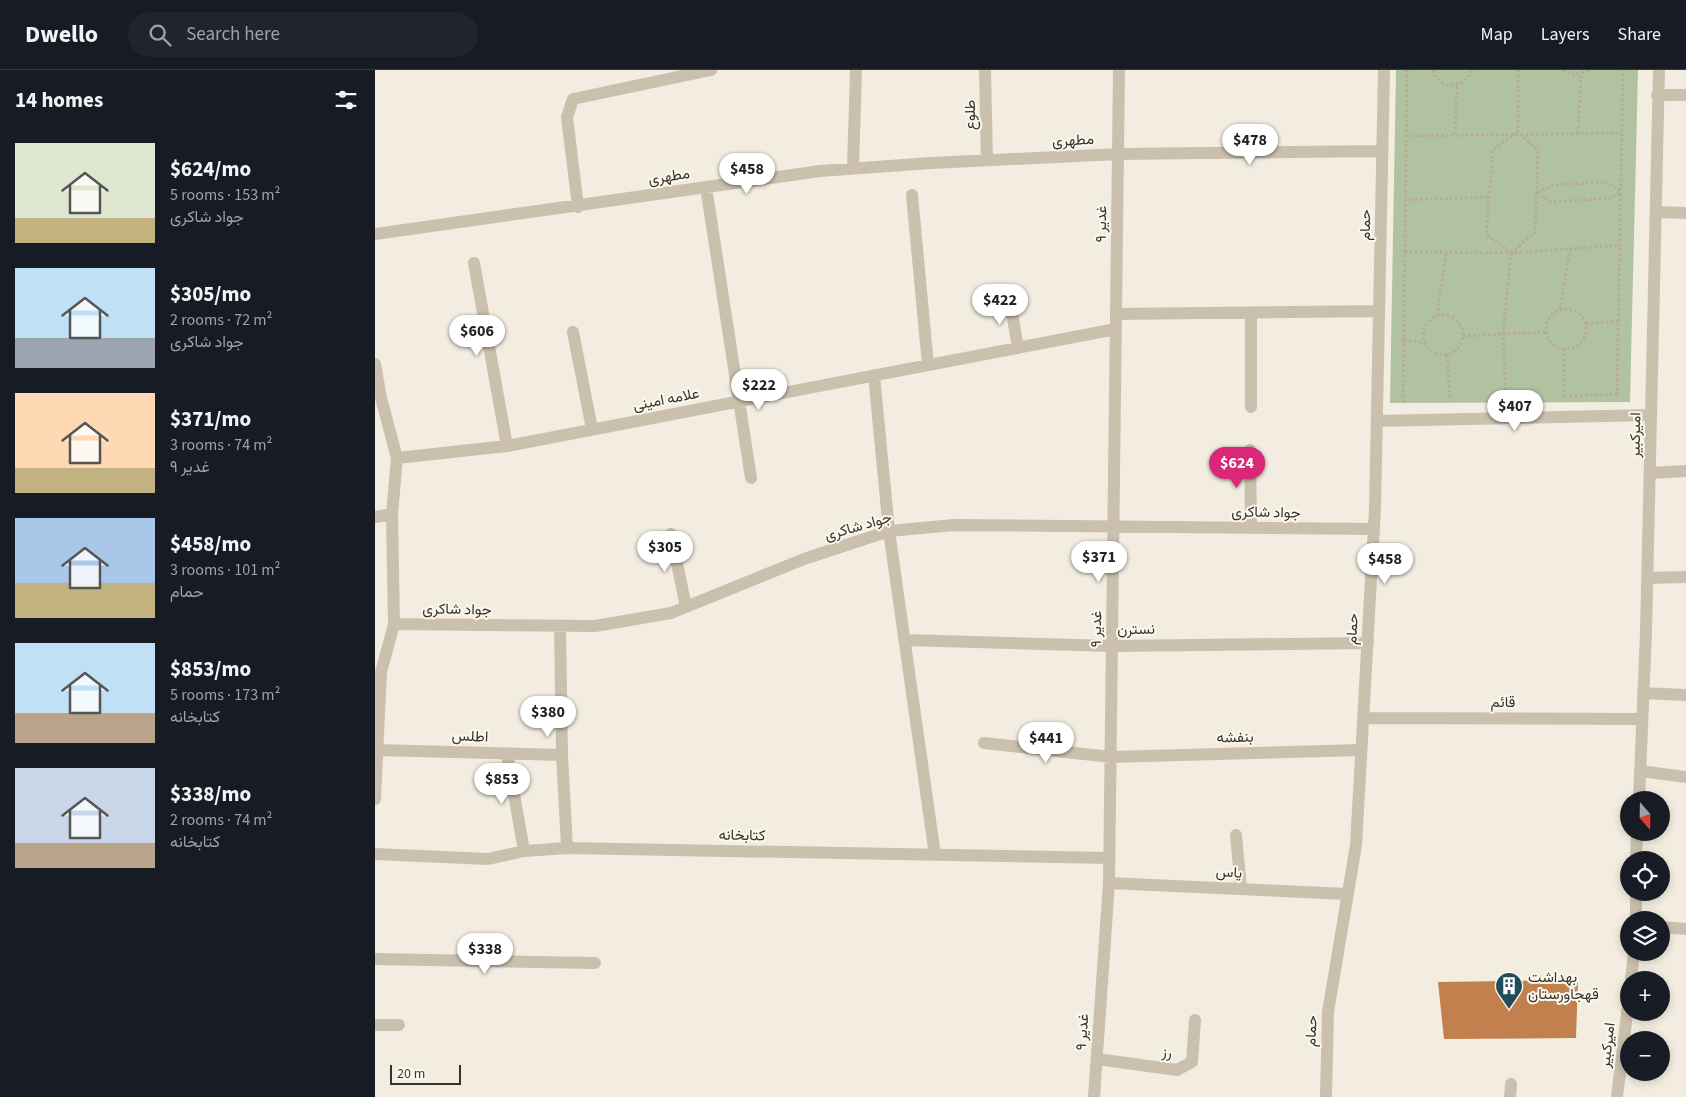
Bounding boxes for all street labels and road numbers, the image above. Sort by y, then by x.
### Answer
street label: طلوع [960,99,981,130]
street label: مطهری [1052,129,1095,152]
street label: مطهری [647,163,691,190]
street label: غدیر ۹ [1091,205,1112,243]
street label: حمام [1355,209,1376,241]
street label: علامه امینی [631,383,701,416]
street label: امیرکبیر [1625,412,1646,459]
street label: جواد شاکری [1231,501,1301,524]
street label: جواد شاکری [822,507,894,546]
street label: جواد شاکری [422,598,492,621]
street label: غدیر ۹ [1086,610,1107,648]
street label: حمام [1341,613,1364,645]
street label: نسترن [1117,619,1155,640]
street label: قائم [1491,692,1516,713]
street label: اطلس [451,725,489,748]
street label: بنفشه [1216,727,1254,748]
street label: کتابخانه [718,825,766,846]
street label: یاس [1215,861,1243,884]
street label: غدیر ۹ [1071,1013,1094,1051]
street label: حمام [1300,1015,1323,1047]
street label: امیرکبیر [1594,1021,1621,1070]
street label: رز [1160,1042,1173,1063]

